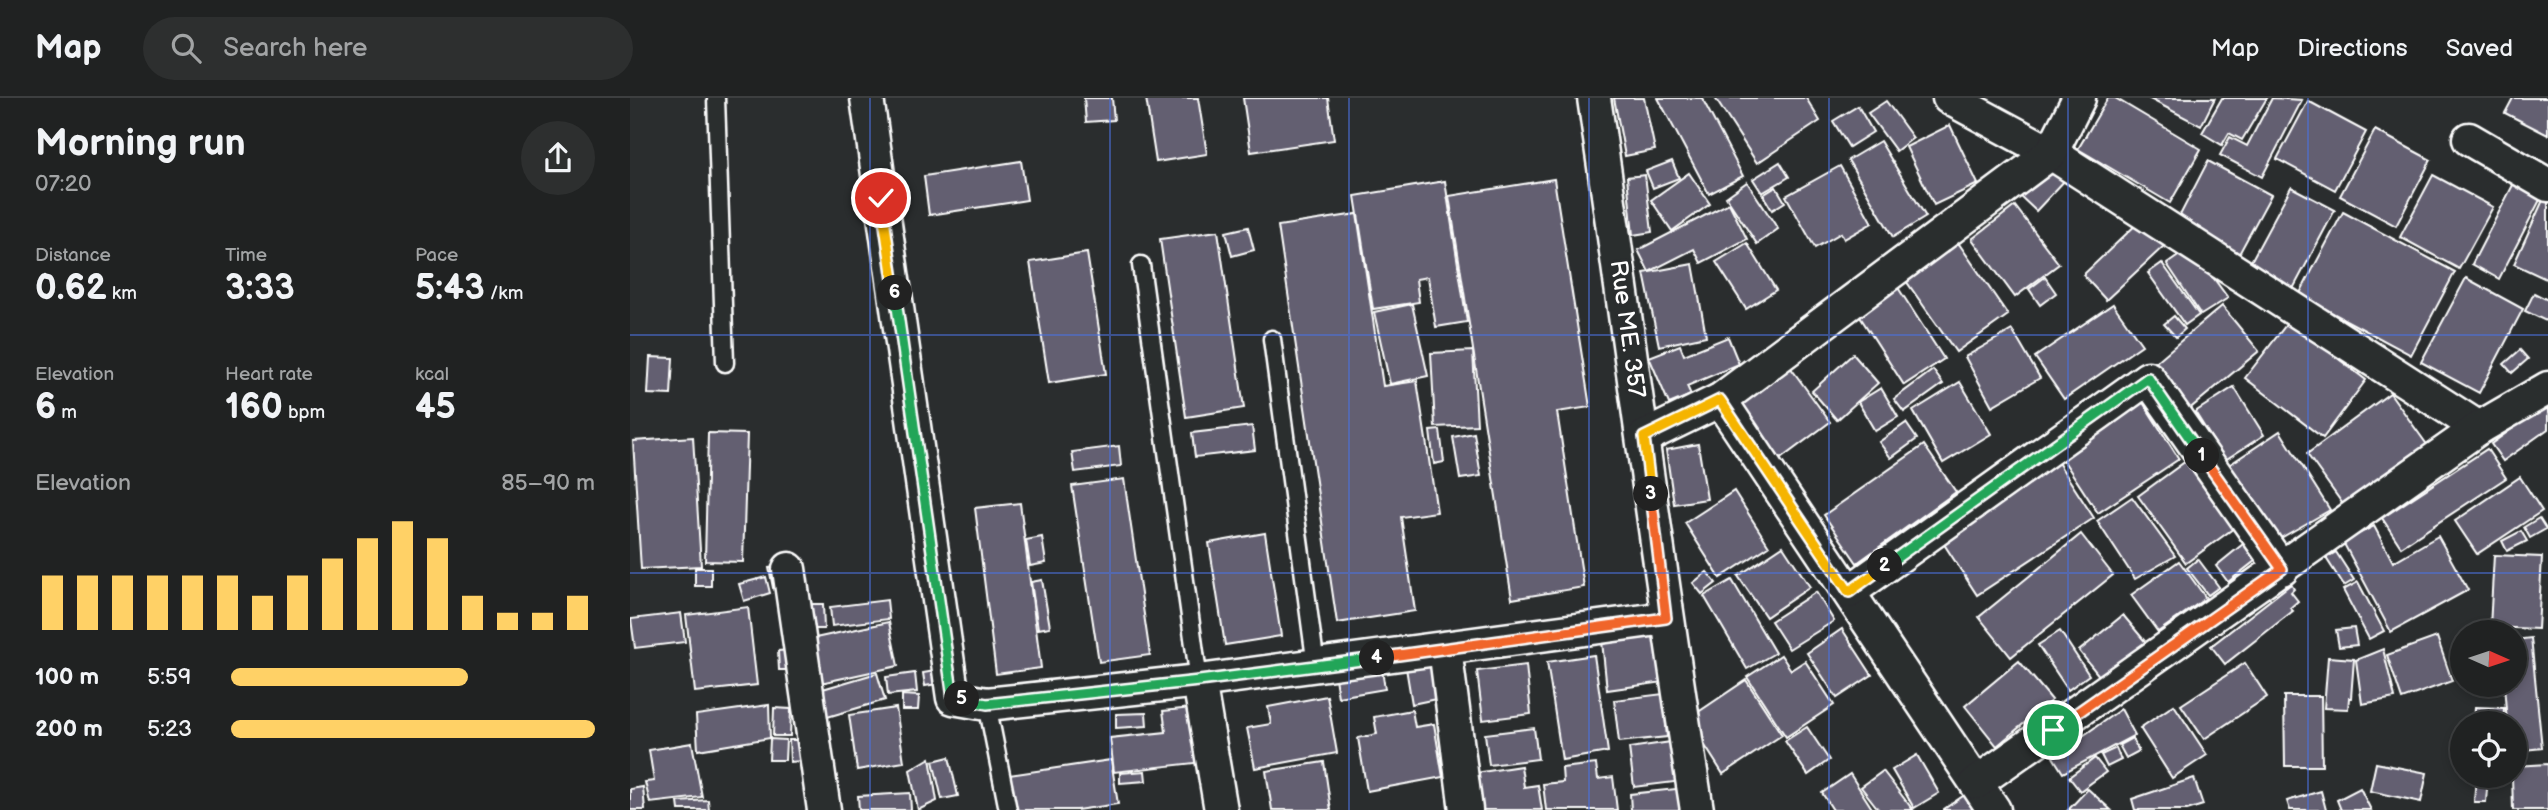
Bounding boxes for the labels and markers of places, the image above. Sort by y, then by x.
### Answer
pin [851,168,911,228]
pin: 6 [877,276,912,310]
pin: 1 [2184,438,2220,474]
pin: 3 [1634,476,1668,512]
pin: 2 [1868,548,1902,584]
pin: 4 [1360,640,1394,676]
pin: 5 [944,682,980,716]
pin [2023,700,2083,760]

